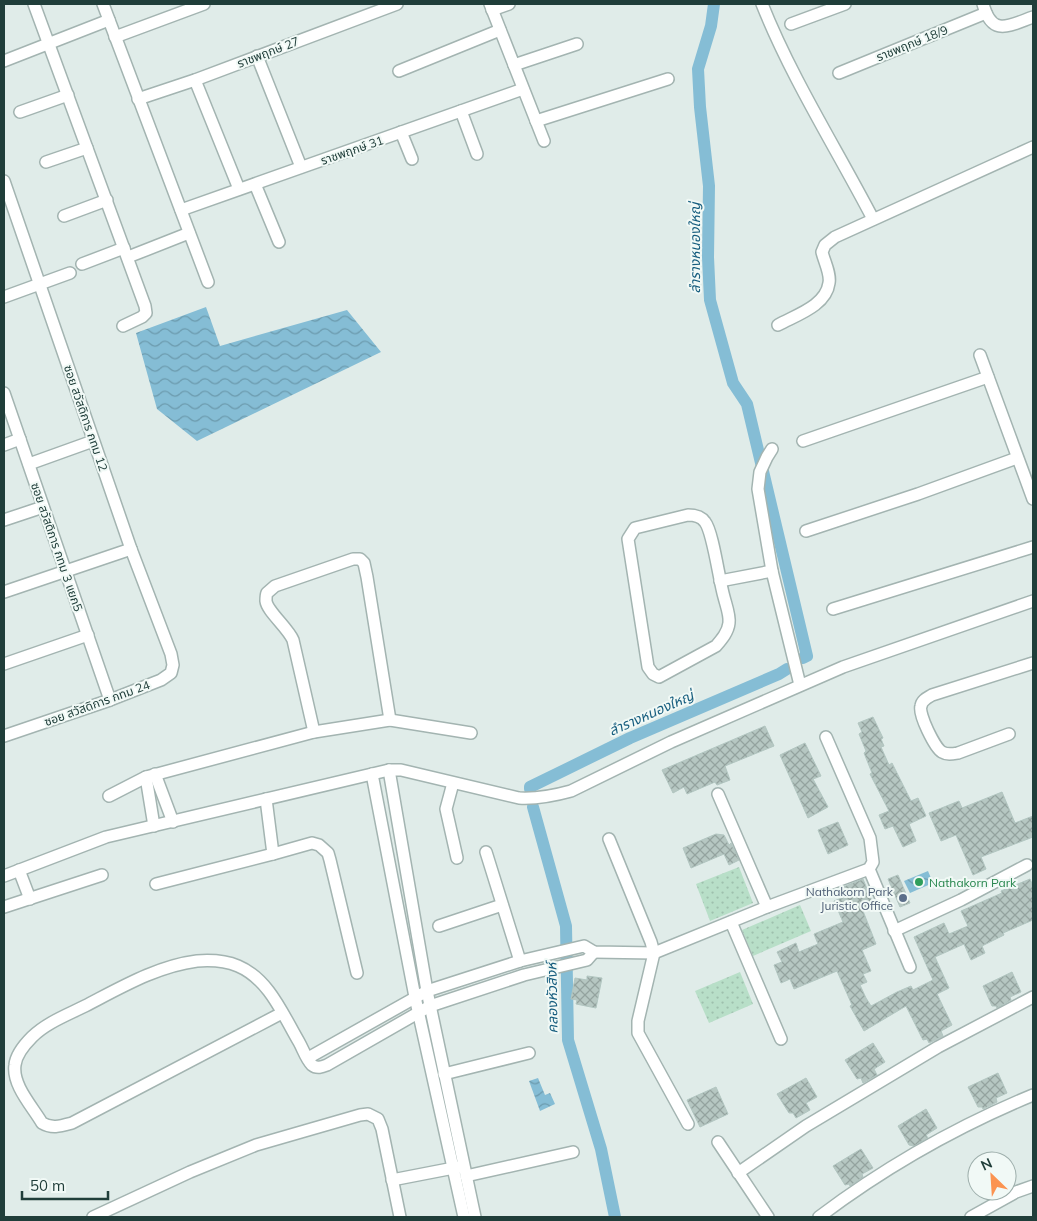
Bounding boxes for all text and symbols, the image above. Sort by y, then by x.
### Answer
street label: ราชพฤกษ์ 18/9 [874,22,950,64]
street label: ราชพฤกษ์ 27 [235,33,301,71]
street label: ราชพฤกษ์ 31 [319,132,385,168]
water label: ลำรางหนองใหญ่ [686,200,704,294]
street label: ซอย สวัสดิการ กทม 12 [61,363,111,473]
street label: ซอย สวัสดิการ กทม 3 แยก5 [28,481,86,613]
street label: ซอย สวัสดิการ กทม 24 [42,677,152,729]
water label: ลำรางหนองใหญ่ [606,685,698,740]
place label: Nathakorn Park [929,875,1017,890]
marker: Nathakorn Park [913,876,925,888]
place label: Nathakorn Park Juristic Office [806,884,894,913]
marker: Nathakorn Park Juristic Office [897,892,909,904]
water label: คลองหัวสิงห์ [542,959,562,1034]
north arrow [967,1151,1017,1201]
text: N [978,1154,995,1175]
scale bar [22,1168,109,1200]
text: 50 m [30,1176,65,1195]

